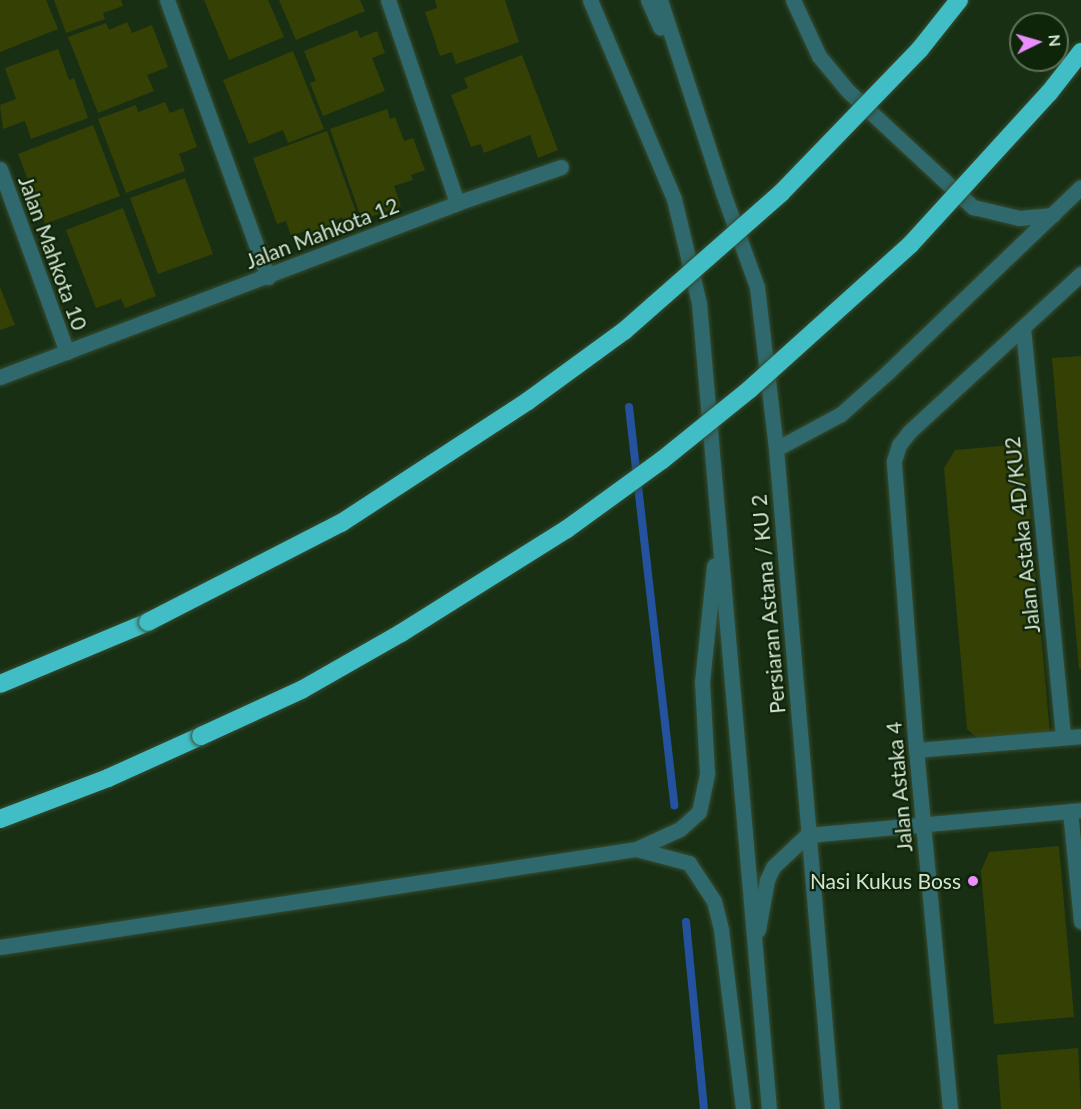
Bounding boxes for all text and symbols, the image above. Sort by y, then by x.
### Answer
north arrow [1009,12,1069,72]
text: N [1045,34,1065,48]
street label: Jalan Mahkota 10 [13,172,93,334]
street label: Jalan Mahkota 12 [242,192,402,274]
street label: Jalan Astaka 4D/KU2 [999,435,1045,635]
street label: Persiaran Astana / KU 2 [746,493,790,715]
street label: Jalan Astaka 4 [881,720,917,854]
place label: Nasi Kukus Boss [810,868,961,894]
marker: Nasi Kukus Boss [966,874,980,888]

